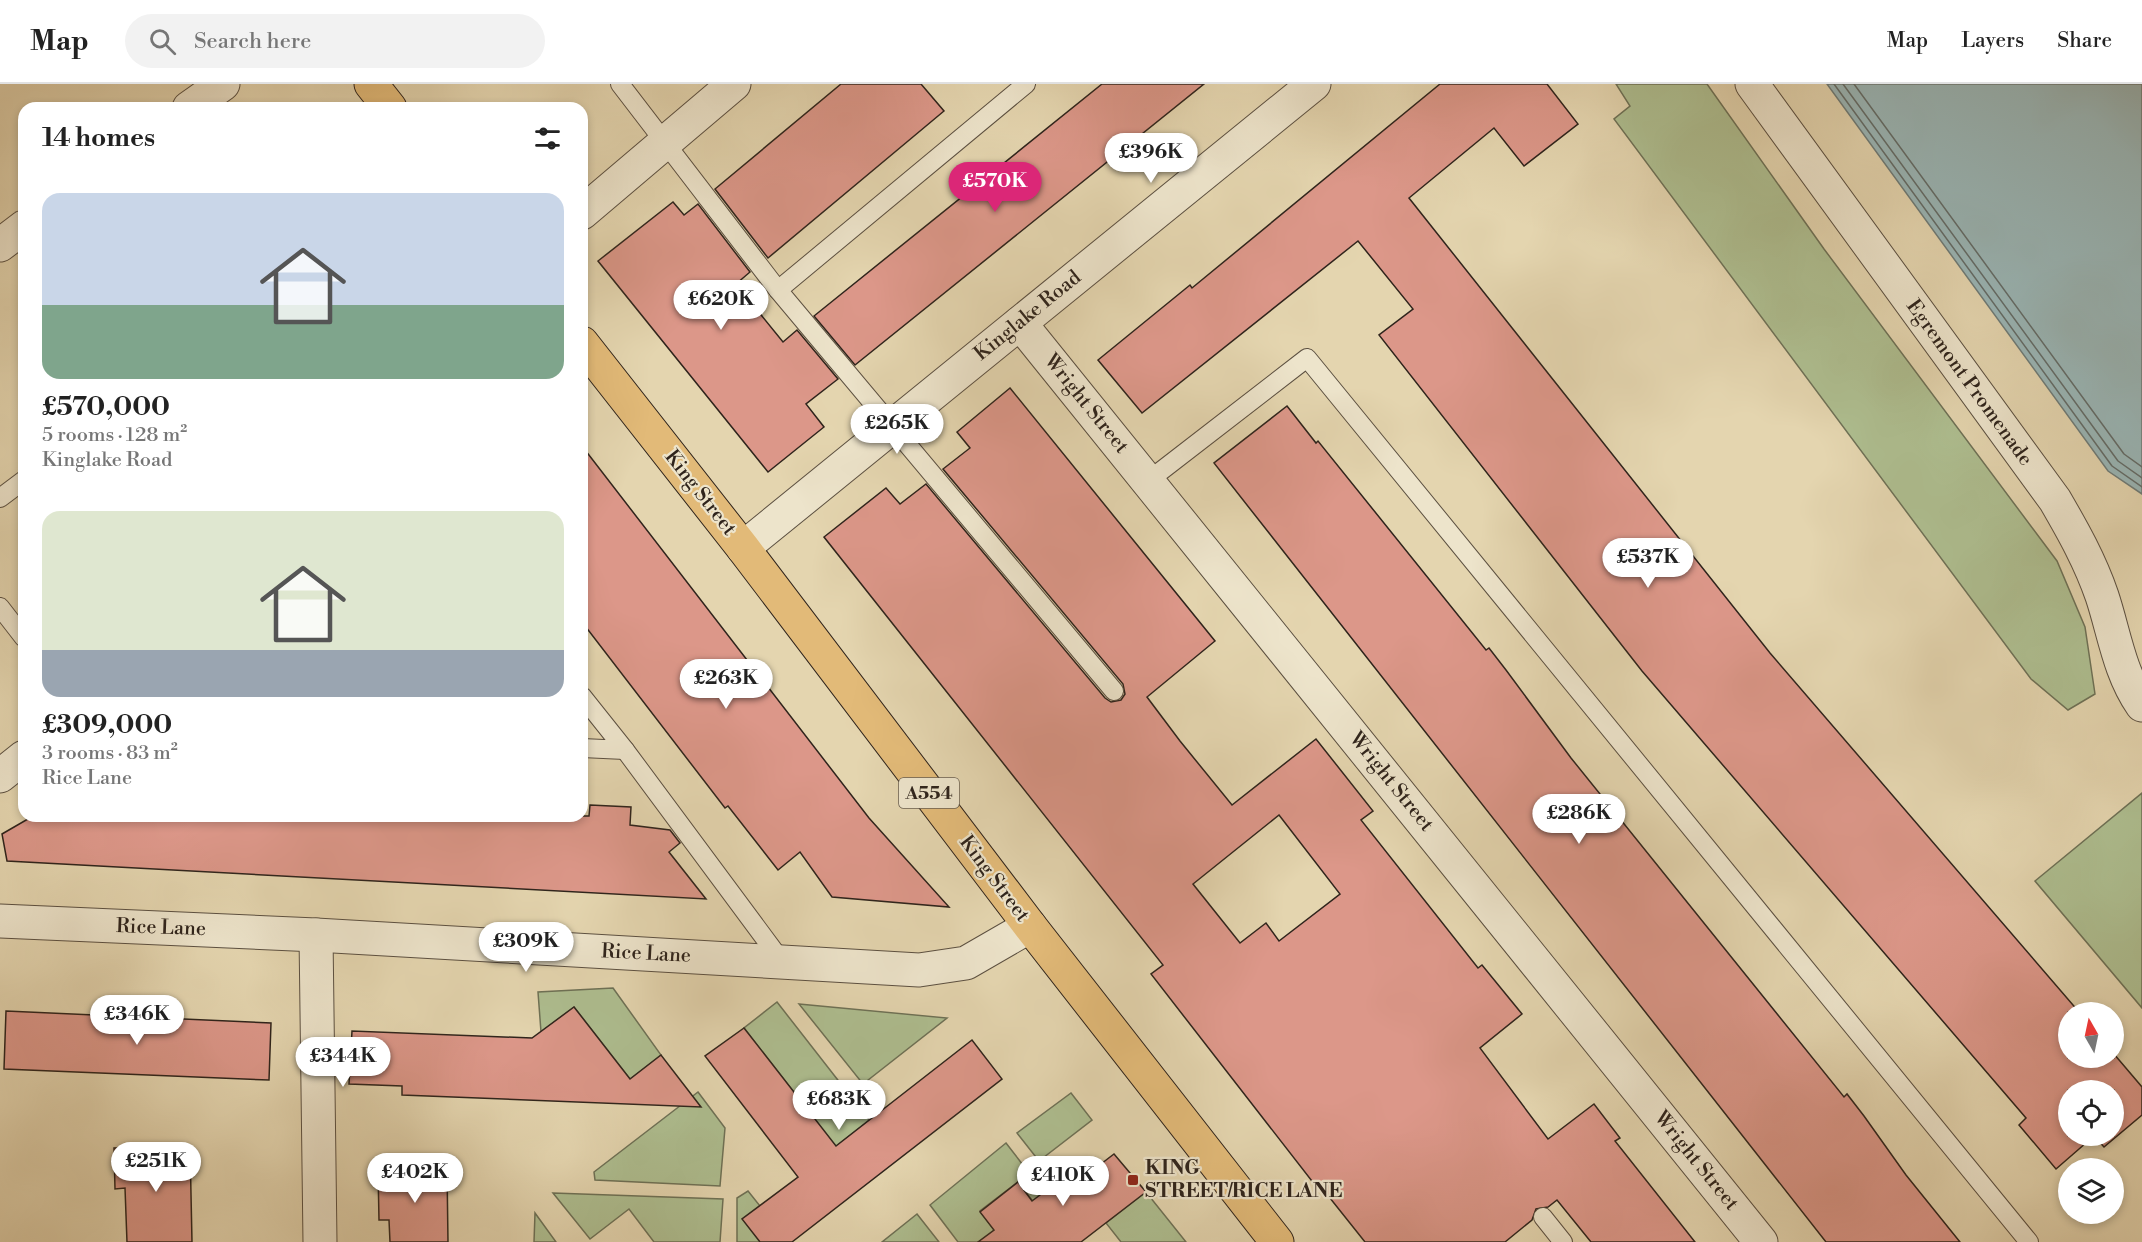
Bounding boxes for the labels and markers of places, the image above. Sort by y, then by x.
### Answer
pin: £396K [1109,133,1193,184]
pin: £570K [953,162,1037,213]
pin: £620K [679,280,763,331]
pin: £265K [855,404,939,455]
pin: £537K [1606,538,1690,589]
pin: £263K [684,659,768,710]
pin: £286K [1537,794,1621,845]
pin: £309K [484,922,568,973]
pin: £346K [95,995,179,1046]
pin: £344K [301,1037,385,1088]
pin: £683K [797,1080,881,1131]
pin: £251K [114,1142,198,1193]
pin: £402K [373,1153,457,1204]
pin: £410K [1021,1156,1105,1207]
place label: KING STREET/RICE LANE [1145,1156,1343,1204]
marker: KING STREET/RICE LANE [1126,1173,1140,1187]

